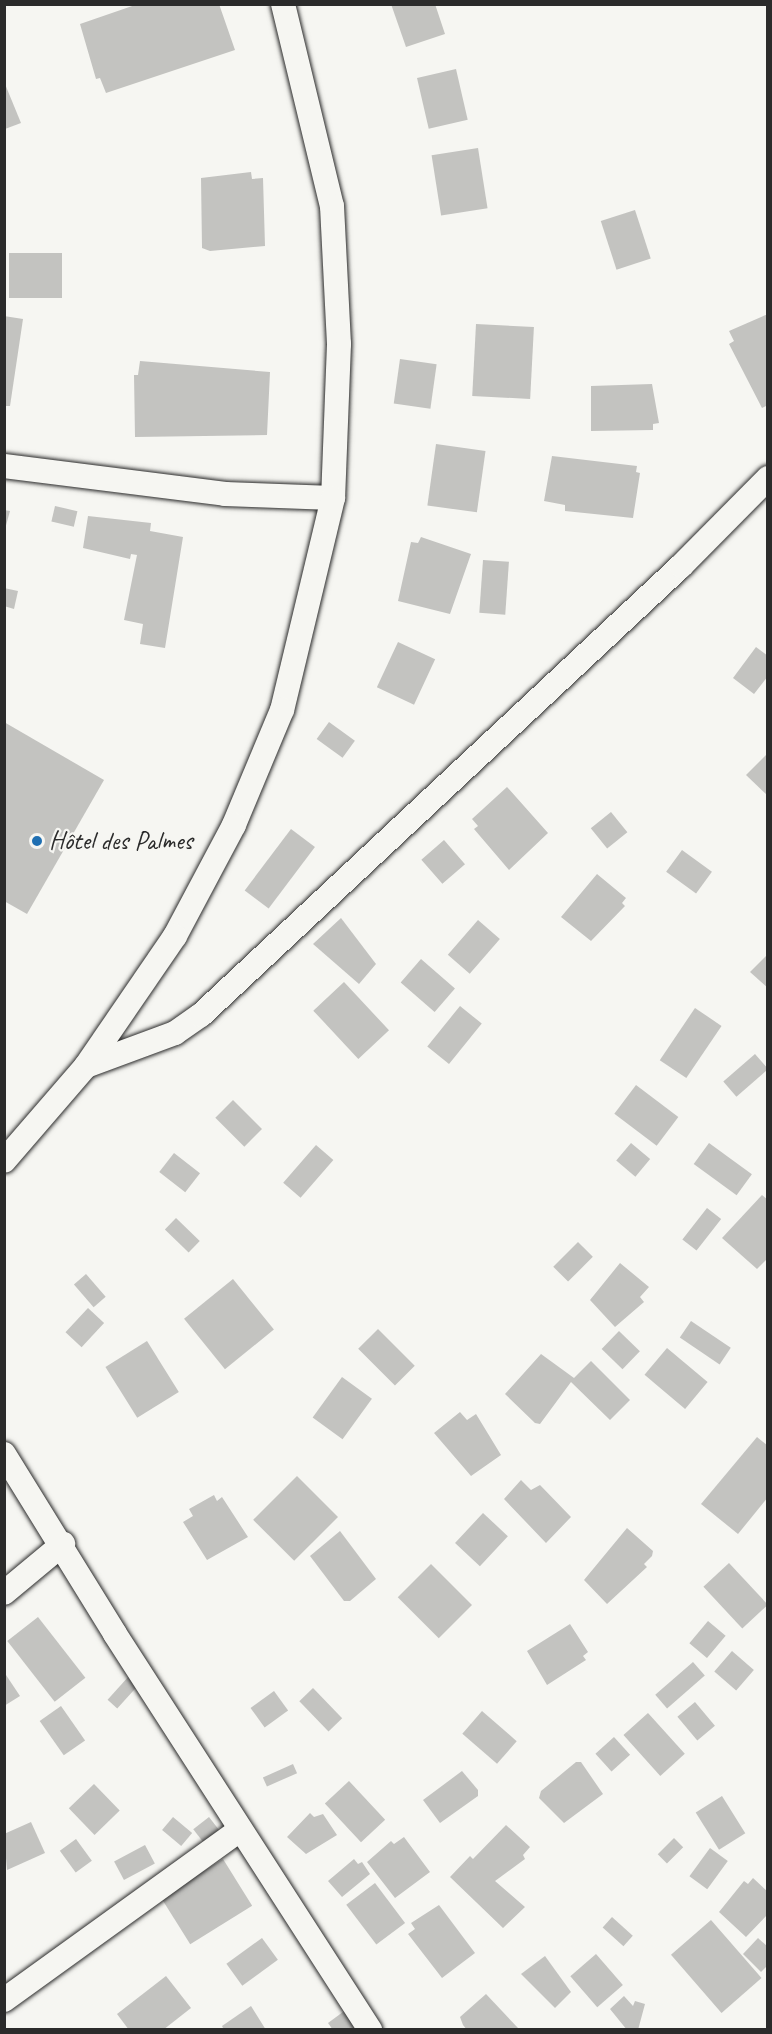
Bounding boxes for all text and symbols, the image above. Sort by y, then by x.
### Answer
place label: Hôtel des Palmes [49,825,194,857]
marker: Hôtel des Palmes [30,834,44,848]

